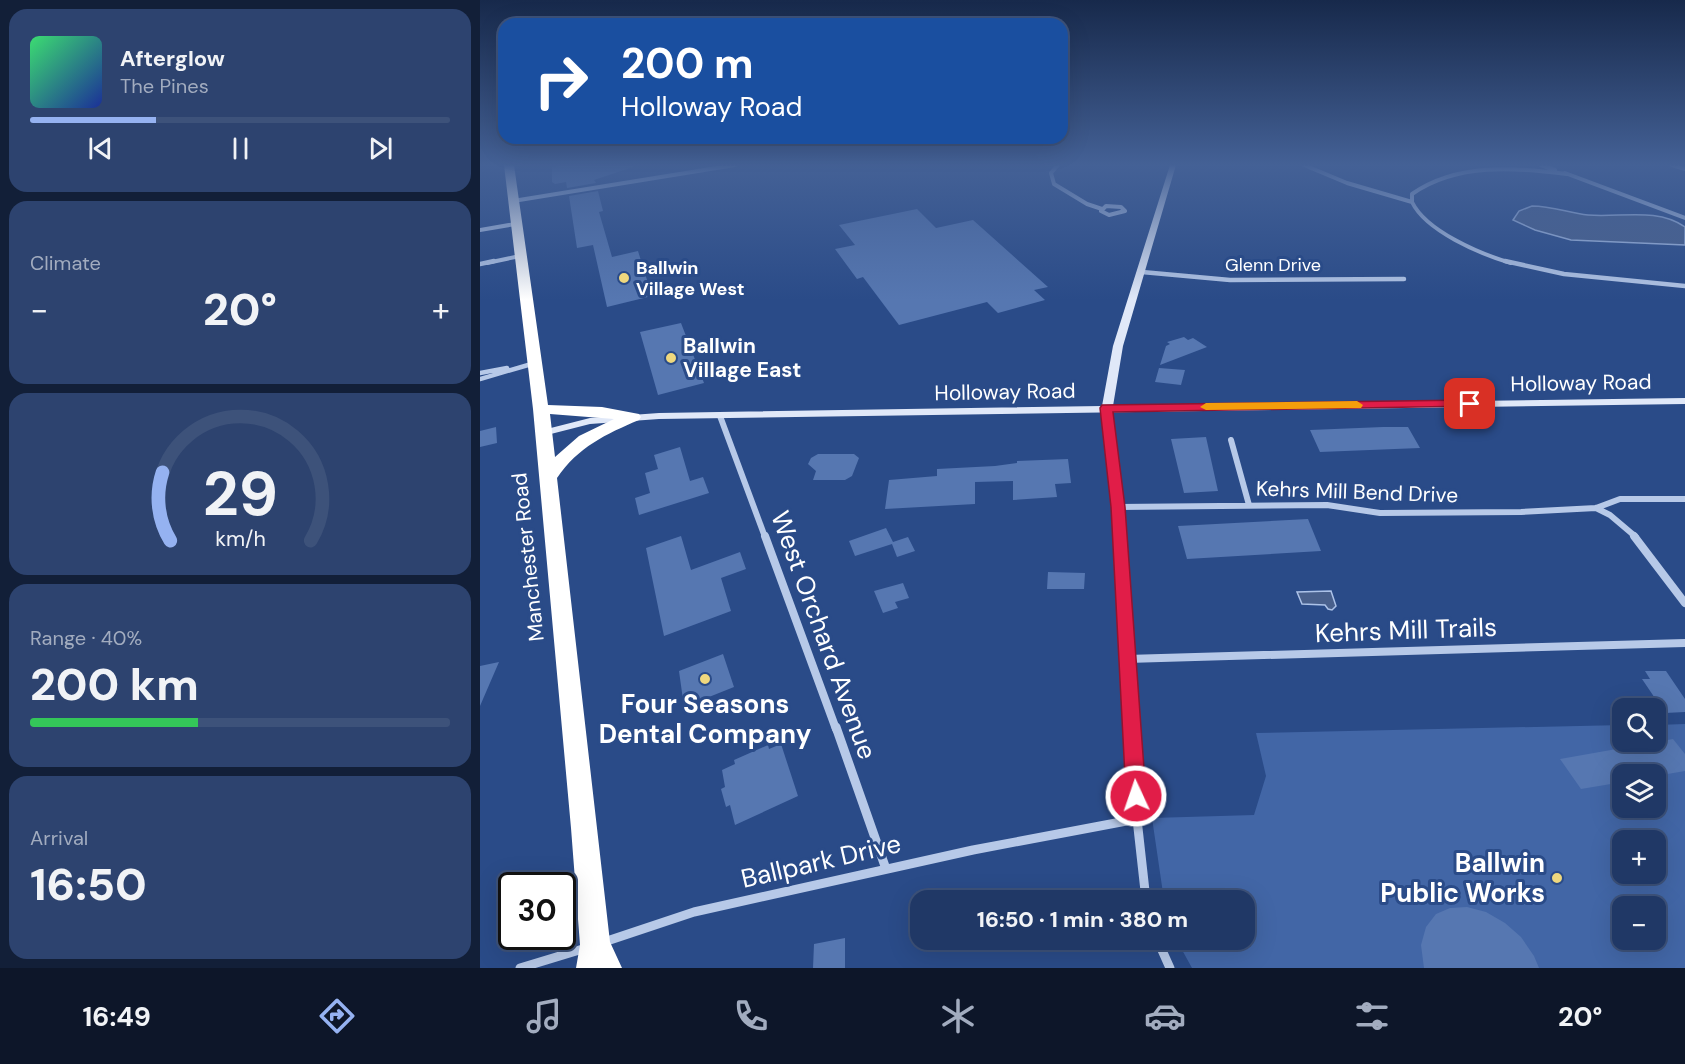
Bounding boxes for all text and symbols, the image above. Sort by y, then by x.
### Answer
text: 200 m [621,36,754,91]
icon: right [522,42,600,120]
text: Afterglow [120,44,225,73]
text: The Pines [120,73,209,99]
text: Holloway Road [621,89,802,124]
icon: previous [84,132,117,165]
icon: pause [224,132,257,165]
icon: next [364,132,397,165]
text: Climate [30,250,101,276]
street label: Glenn Drive [1225,253,1321,277]
place label: Ballwin Village West [636,256,745,301]
marker: Ballwin Village West [617,271,631,285]
text: 20° [203,280,277,339]
text: − [30,288,48,331]
text: + [432,288,450,331]
place label: Ballwin Village East [683,332,801,384]
marker: Ballwin Village East [664,351,678,365]
street label: Holloway Road [1510,368,1652,398]
street label: Holloway Road [934,377,1076,407]
pin [1444,378,1495,429]
icon: arrive [1453,387,1486,420]
text: 29 [202,453,278,534]
street label: Manchester Road [505,471,551,643]
street label: Kehrs Mill Bend Drive [1255,474,1459,510]
street label: West Orchard Avenue [763,506,885,764]
text: km/h [215,525,265,553]
street label: Kehrs Mill Trails [1314,610,1498,650]
text: Range · 40% [30,625,142,651]
text: 200 km [30,655,199,714]
marker: Four Seasons Dental Company [698,672,712,686]
place label: Four Seasons Dental Company [599,687,812,751]
map controls [1612,698,1666,950]
button: search [1612,698,1666,752]
position arrow [1104,764,1168,828]
button: layers [1612,764,1666,818]
text: Arrival [30,825,88,851]
street label: Ballpark Drive [738,826,904,896]
button: + [1612,830,1666,884]
place label: Ballwin Public Works [1380,846,1545,910]
text: 16:50 [30,855,147,914]
marker: Ballwin Public Works [1550,871,1564,885]
speed limit sign: 30 [498,872,576,950]
button: − [1612,896,1666,950]
text: 16:50 · 1 min · 380 m [977,905,1188,934]
icon: directions [316,995,358,1037]
icon: music [523,995,565,1037]
icon: phone [730,995,772,1037]
icon: climate [937,995,979,1037]
icon: car [1144,995,1186,1037]
icon: filters [1351,995,1393,1037]
text: 16:49 [83,999,151,1034]
text: 20° [1558,999,1602,1034]

